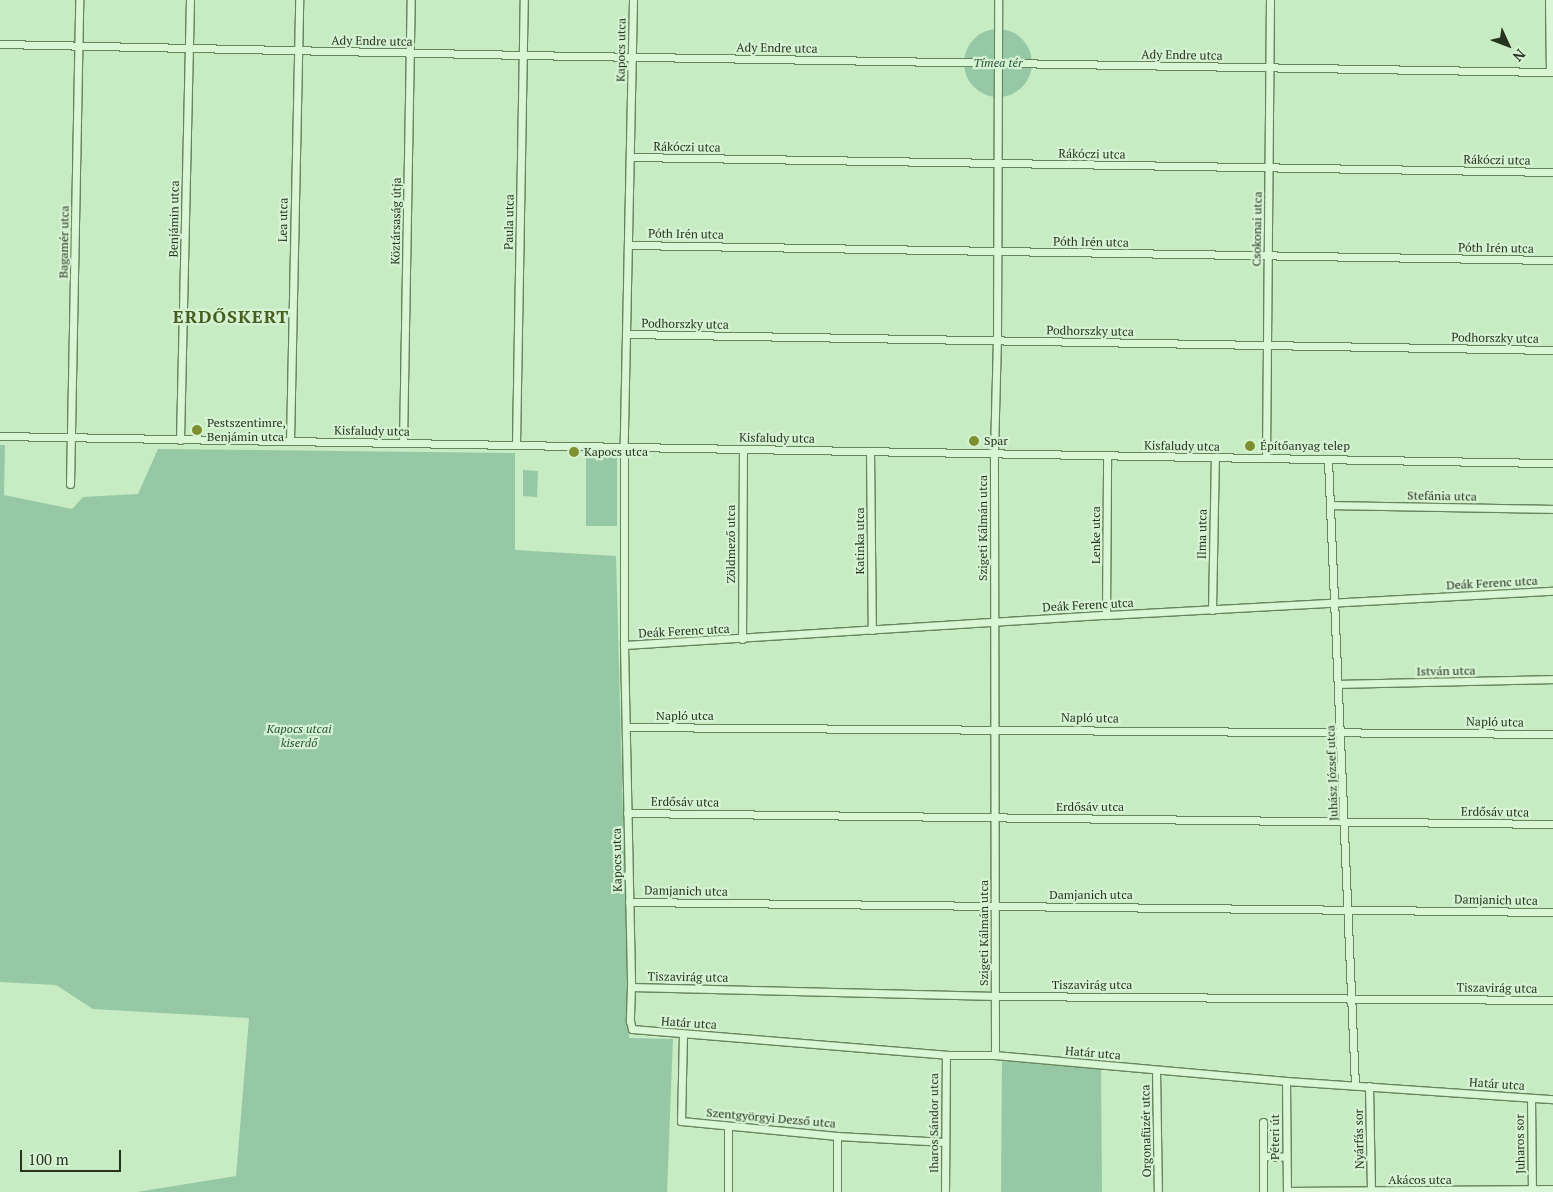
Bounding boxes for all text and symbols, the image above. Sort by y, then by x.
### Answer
street label: Kapocs utca [613,18,629,82]
north arrow [1483,20,1533,70]
street label: Ady Endre utca [331,33,413,49]
street label: Ady Endre utca [736,40,818,56]
text: N [1509,45,1530,66]
street label: Ady Endre utca [1141,47,1223,63]
park label: Tímea tér [973,56,1023,70]
street label: Rákóczi utca [653,139,721,155]
street label: Rákóczi utca [1058,146,1126,162]
street label: Rákóczi utca [1463,152,1531,168]
street label: Köztársaság útja [388,177,404,265]
street label: Benjámin utca [166,180,182,258]
street label: Csokonai utca [1249,191,1265,267]
street label: Paula utca [501,194,517,250]
street label: Lea utca [275,198,291,242]
street label: Bagamér utca [56,206,72,278]
street label: Póth Irén utca [648,226,724,242]
street label: Póth Irén utca [1053,234,1129,250]
street label: Póth Irén utca [1458,240,1534,256]
district label: ERDŐSKERT [172,305,290,327]
street label: Podhorszky utca [641,316,729,332]
street label: Podhorszky utca [1046,323,1134,339]
street label: Podhorszky utca [1451,330,1539,346]
place label: Pestszentimre, Benjámin utca [207,416,286,444]
street label: Kisfaludy utca [334,423,410,439]
marker: Pestszentimre, Benjámin utca [191,424,203,436]
street label: Kisfaludy utca [739,430,815,446]
place label: Spar [984,434,1008,448]
marker: Spar [968,435,980,447]
street label: Kisfaludy utca [1144,438,1220,454]
place label: Építőanyag telep [1260,439,1350,453]
marker: Építőanyag telep [1244,440,1256,452]
place label: Kapocs utca [584,445,648,459]
marker: Kapocs utca [568,446,580,458]
street label: Szigeti Kálmán utca [976,475,990,581]
street label: Stefánia utca [1407,488,1477,504]
street label: Zöldmező utca [724,505,738,583]
street label: Lenke utca [1089,506,1103,564]
street label: Katinka utca [853,507,867,575]
street label: Ilma utca [1194,509,1210,559]
street label: Deák Ferenc utca [1446,573,1538,593]
street label: Deák Ferenc utca [1042,595,1134,615]
street label: Deák Ferenc utca [638,621,730,641]
street label: István utca [1416,663,1476,679]
street label: Napló utca [656,709,714,723]
street label: Napló utca [1061,710,1119,726]
street label: Napló utca [1466,714,1524,730]
park label: Kapocs utcai kiserdő [267,722,331,750]
street label: Juhász József utca [1323,725,1341,821]
street label: Erdősáv utca [651,794,719,810]
street label: Erdősáv utca [1056,800,1124,814]
street label: Erdősáv utca [1461,804,1529,820]
street label: Kapocs utca [609,828,625,892]
street label: Szigeti Kálmán utca [977,880,991,986]
street label: Damjanich utca [644,883,728,899]
street label: Damjanich utca [1049,888,1133,902]
street label: Damjanich utca [1454,892,1538,908]
street label: Tiszavirág utca [648,969,728,985]
street label: Tiszavirág utca [1052,978,1132,992]
street label: Tiszavirág utca [1457,980,1537,996]
street label: Határ utca [661,1014,717,1032]
street label: Határ utca [1065,1043,1121,1063]
street label: Iharos Sándor utca [927,1073,941,1173]
street label: Határ utca [1469,1075,1525,1093]
street label: Orgonafüzér utca [1138,1084,1154,1178]
street label: Szentgyörgyi Dezső utca [706,1105,836,1131]
street label: Nyárfás sor [1351,1109,1367,1169]
street label: Péteri út [1268,1114,1282,1160]
street label: Juharos sor [1512,1114,1528,1174]
scale bar [22,1140,124,1172]
text: 100 m [28,1149,69,1169]
street label: Akácos utca [1388,1173,1452,1187]

